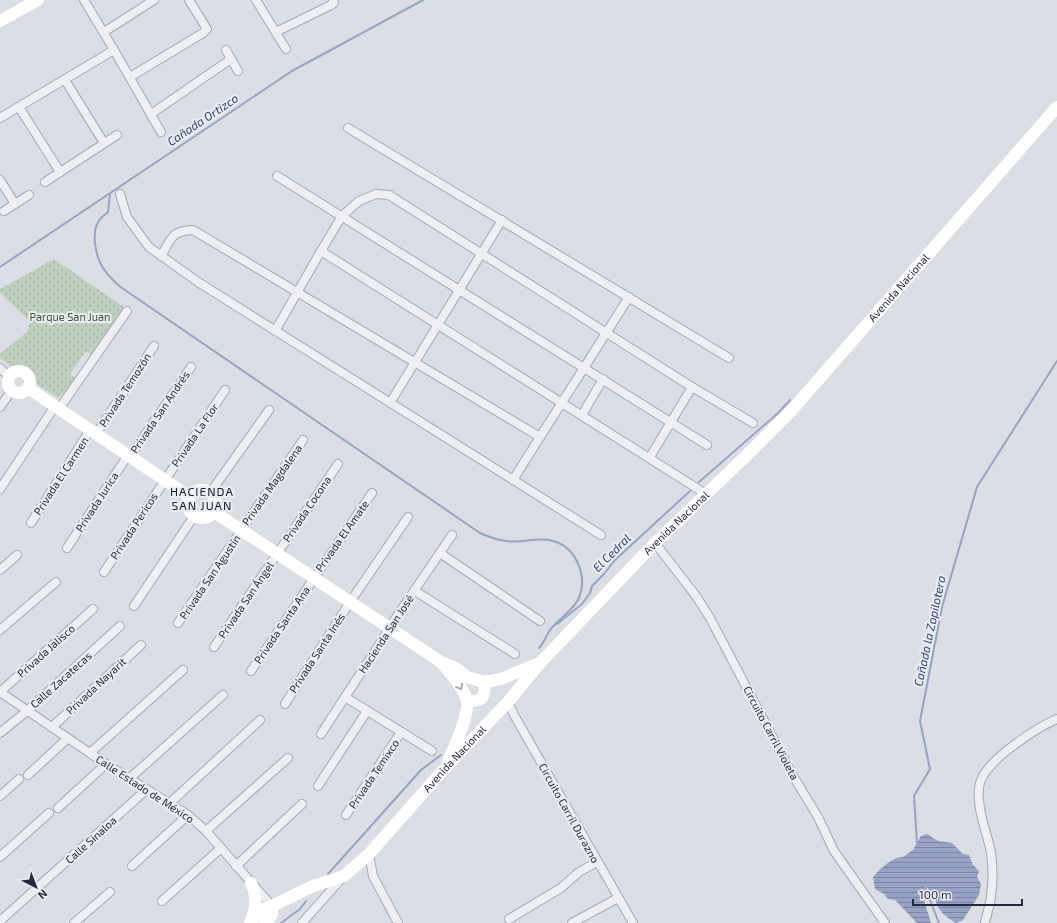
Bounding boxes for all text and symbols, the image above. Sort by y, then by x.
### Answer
water label: Cañada Ortizco [164,90,241,148]
street label: Avenida Nacional [865,250,932,324]
park label: Parque San Juan [30,310,110,323]
street label: Privada Temozón [96,350,153,429]
street label: Privada San Andrés [127,368,192,455]
street label: Privada La Flor [168,400,221,469]
street label: Privada El Carmen [30,434,91,517]
street label: Privada Magdalena [239,442,304,528]
street label: Privada Jurica [72,469,121,534]
street label: Privada Cocona [280,473,333,544]
district label: HACIENDA SAN JUAN [170,484,234,512]
street label: Avenida Nacional [640,488,712,557]
street label: Privada Pericos [107,490,160,561]
street label: Privada El Amate [312,497,371,574]
water label: El Cedral [589,530,633,574]
street label: Privada San Agustín [176,532,243,621]
street label: Privada San Ángel [215,558,276,640]
water label: Cañada la Zopilotera [910,574,948,687]
street label: Privada Santa Ana [251,584,312,666]
street label: Hacienda San José [355,592,416,675]
street label: Privada Santa Inés [286,610,347,695]
street label: Privada Jalisco [14,621,77,680]
street label: Calle Zacatecas [27,648,94,711]
street label: Privada Nayarit [63,655,128,717]
one-way arrow [455,683,463,690]
street label: Circuito Carril Violeta [741,684,802,782]
street label: Avenida Nacional [420,722,489,794]
street label: Privada Temixco [346,737,402,811]
street label: Calle Estado de México [94,752,197,825]
street label: Circuito Carril Durazno [537,761,602,865]
street label: Calle Sinaloa [63,813,119,866]
north arrow [16,867,56,907]
scale bar [913,881,1022,907]
text: N [36,887,50,902]
text: 100 m [919,887,951,901]

